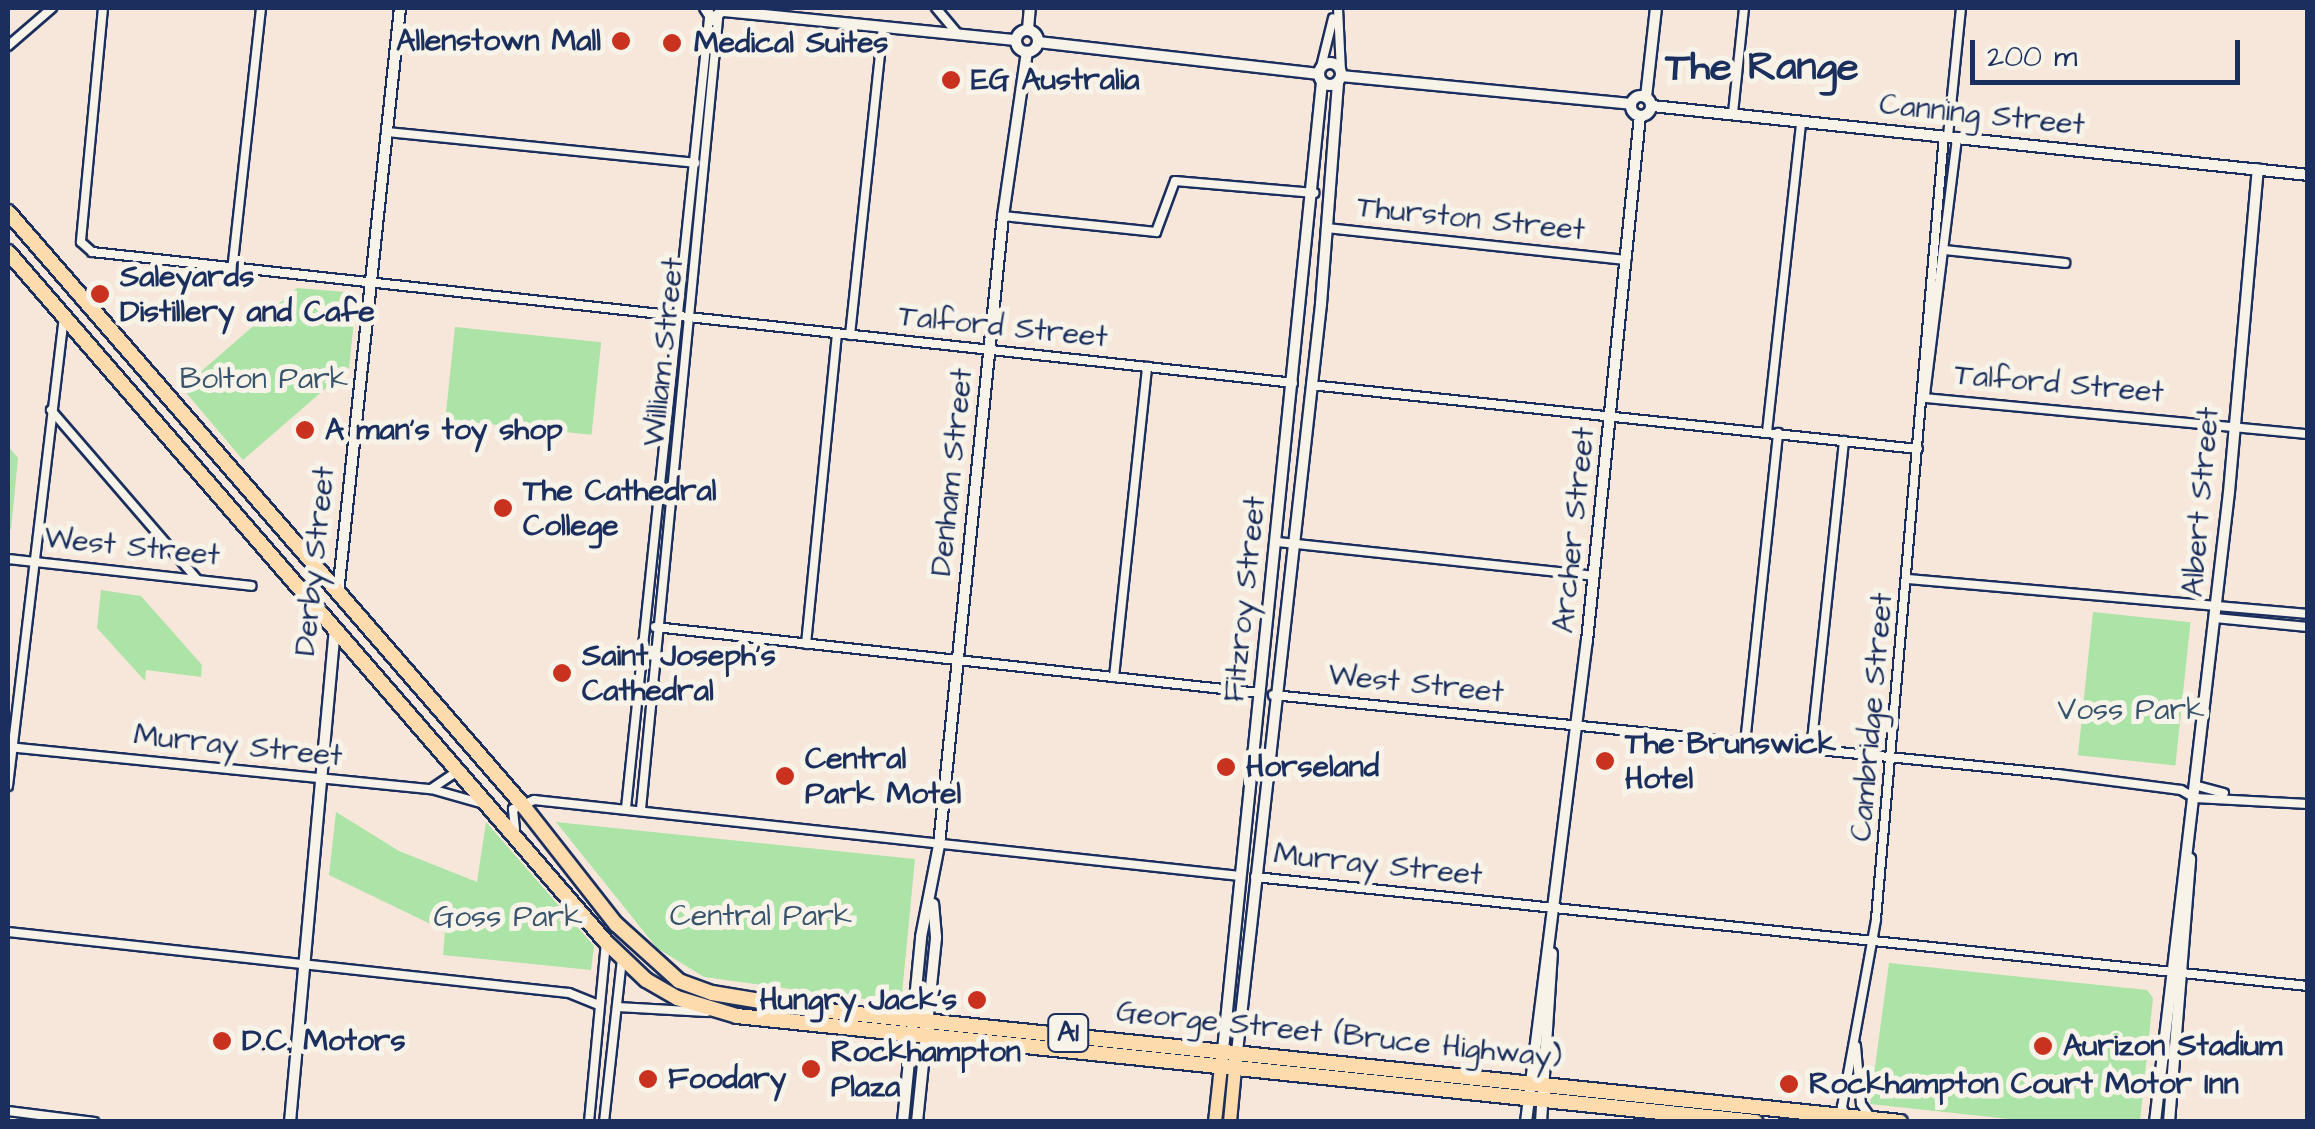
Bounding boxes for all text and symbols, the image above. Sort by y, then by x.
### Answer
scale bar [1975,20,2245,82]
place label: Allenstown Mall [396,23,601,59]
place label: Medical Suites [694,25,888,61]
marker: Allenstown Mall [610,30,632,52]
marker: Medical Suites [659,30,685,56]
text: 200 m [1987,36,2077,78]
district label: The Range [1665,44,1859,92]
place label: EG Australia [971,62,1140,98]
marker: EG Australia [940,69,962,91]
street label: Canning Street [1878,86,2086,144]
street label: Thurston Street [1355,189,1587,249]
street label: William Street [636,256,692,448]
place label: Saleyards Distillery and Cafe [120,259,375,330]
marker: Saleyards Distillery and Cafe [89,283,111,305]
street label: Talford Street [897,298,1109,356]
street label: Talford Street [1953,357,2165,411]
park label: Bolton Park [180,361,348,397]
street label: Denham Street [923,366,981,578]
street label: Albert Street [2175,406,2227,598]
place label: A man's toy shop [325,412,563,448]
marker: A man's toy shop [294,419,316,441]
street label: Archer Street [1545,425,1603,635]
street label: Derby Street [287,465,343,657]
place label: The Cathedral College [523,473,716,544]
street label: Fitzroy Street [1216,494,1274,704]
marker: The Cathedral College [492,497,514,519]
street label: West Street [43,520,221,574]
street label: Cambridge Street [1843,591,1901,843]
place label: Saint Joseph's Cathedral [582,638,776,708]
street label: West Street [1327,657,1505,711]
marker: Saint Joseph's Cathedral [551,662,573,684]
park label: Voss Park [2057,692,2205,728]
street label: Murray Street [132,717,344,775]
place label: The Brunswick Hotel [1625,726,1836,796]
place label: Central Park Motel [805,741,961,812]
place label: Horseland [1246,749,1379,785]
marker: The Brunswick Hotel [1594,750,1616,772]
marker: Horseland [1215,756,1237,778]
marker: Central Park Motel [774,765,796,787]
street label: Murray Street [1272,836,1484,894]
park label: Central Park [670,898,852,934]
park label: Goss Park [433,899,583,935]
place label: Hungry Jack's [760,982,957,1018]
marker: Hungry Jack's [966,989,988,1011]
street label: George Street (Bruce Highway) [1115,994,1563,1076]
road number: A1 [1046,1010,1090,1056]
place label: D.C. Motors [242,1023,405,1059]
place label: Aurizon Stadium [2063,1028,2282,1064]
marker: D.C. Motors [211,1030,233,1052]
place label: Rockhampton Plaza [831,1034,1021,1104]
marker: Aurizon Stadium [2032,1035,2054,1057]
marker: Rockhampton Plaza [800,1058,822,1080]
place label: Foodary [668,1061,786,1097]
place label: Rockhampton Court Motor Inn [1809,1066,2239,1102]
marker: Foodary [637,1068,659,1090]
marker: Rockhampton Court Motor Inn [1778,1073,1800,1095]

